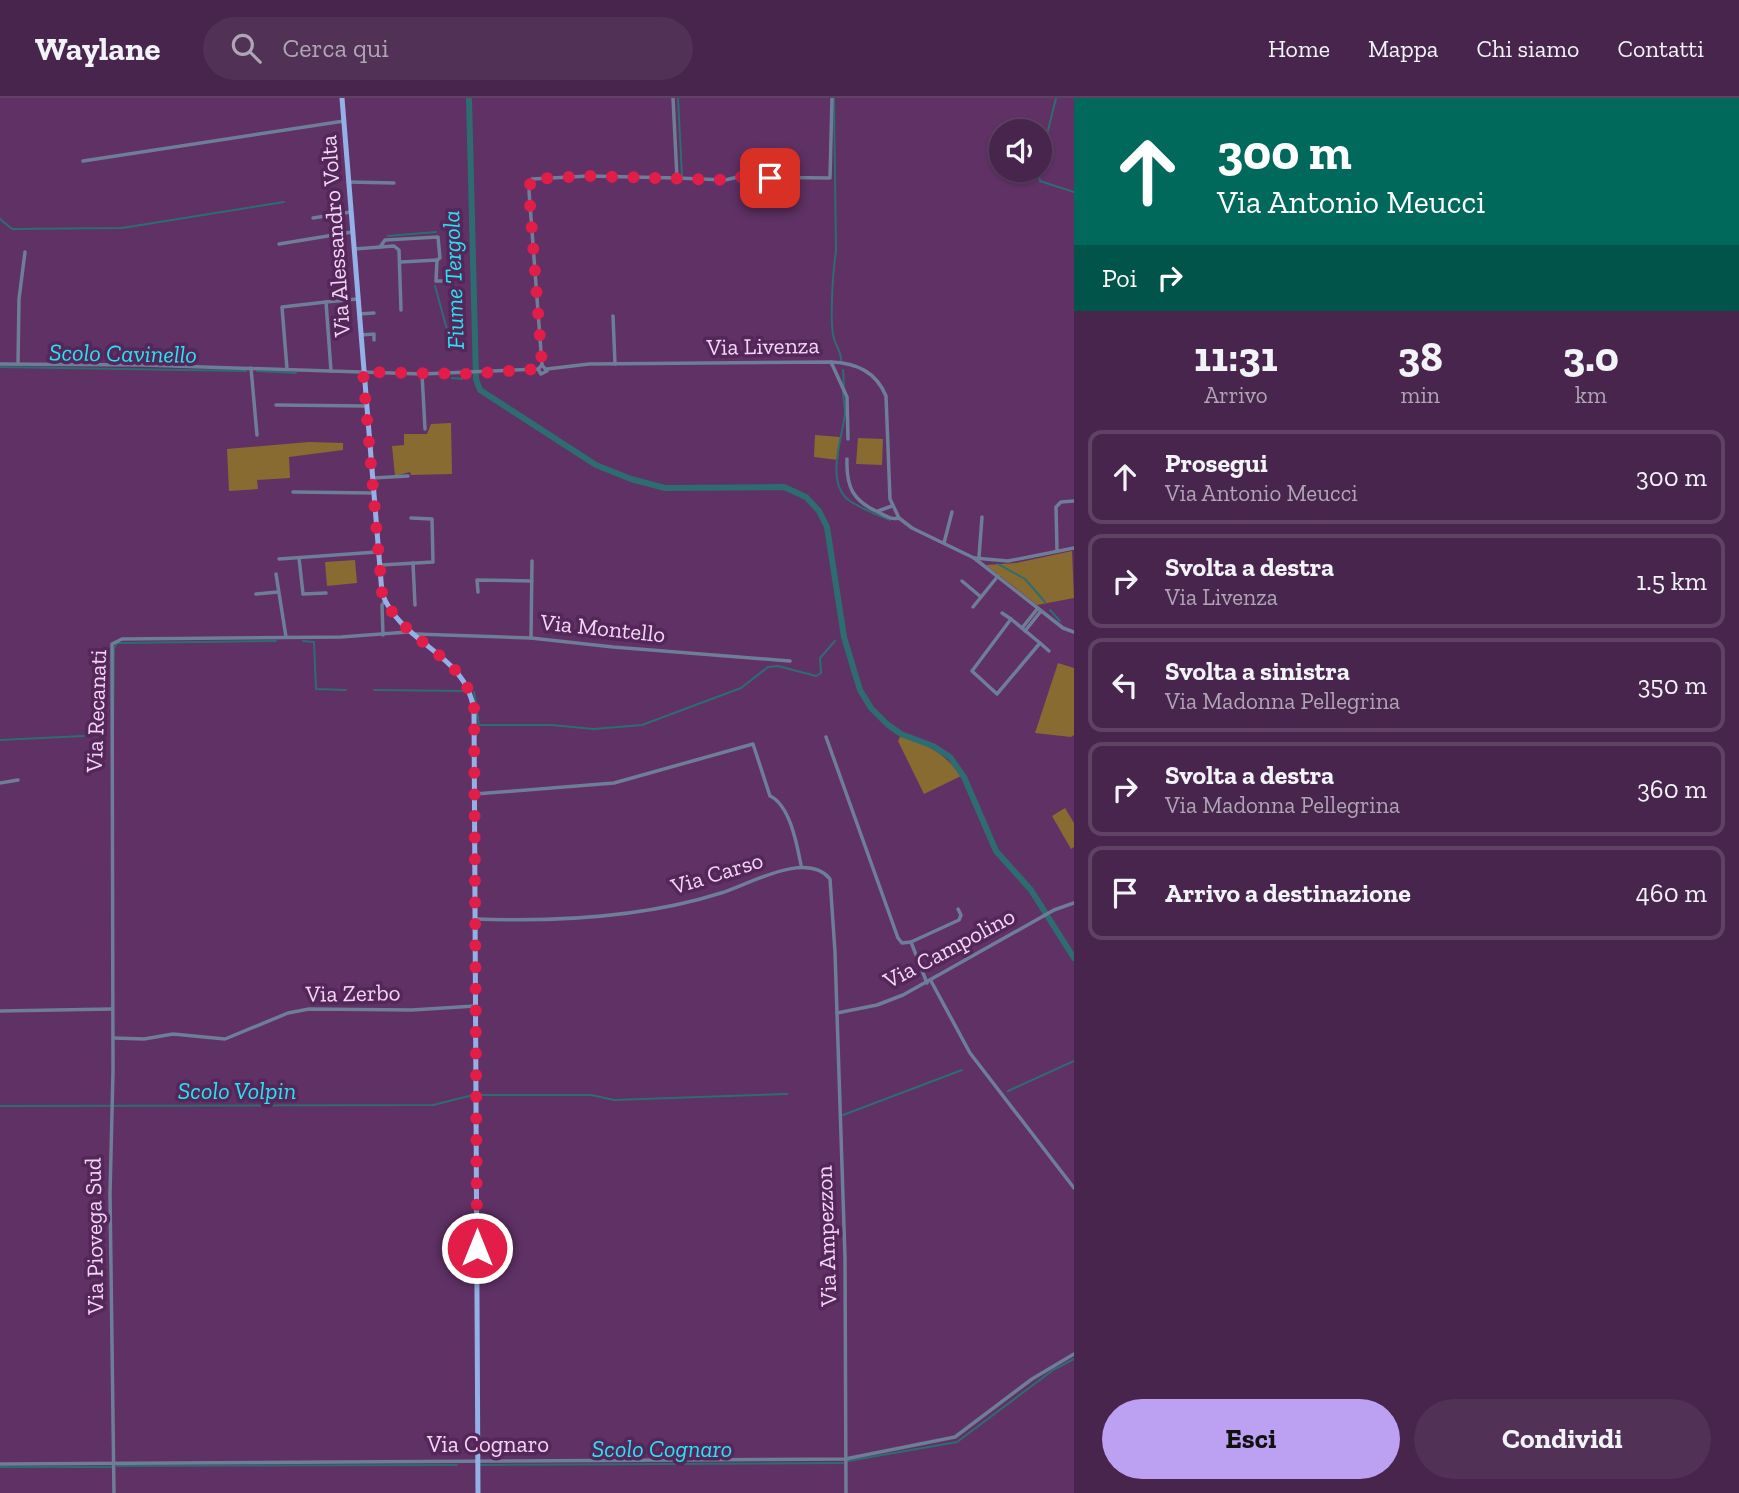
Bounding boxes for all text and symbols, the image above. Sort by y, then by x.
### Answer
search box [203,17,693,80]
text: Waylane [35,29,161,68]
icon: search [227,29,265,67]
text: Cerca qui [283,32,389,64]
text: Home [1268,34,1330,63]
text: Mappa [1368,34,1438,63]
text: Chi siamo [1476,34,1579,63]
text: Contatti [1617,34,1704,63]
map controls [989,119,1052,182]
button: sound [989,119,1052,182]
text: 300 m [1217,123,1352,182]
icon: ahead [1102,126,1193,217]
street label: Via Alessandro Volta [314,134,356,339]
pin [740,148,800,208]
icon: arrive [751,159,789,197]
text: Via Antonio Meucci [1217,183,1485,221]
water label: Fiume Tergola [436,210,470,350]
icon: right [1151,259,1189,297]
text: Poi [1102,262,1137,294]
street label: Via Livenza [705,331,820,361]
text: 11:31 [1194,331,1278,382]
text: 38 [1398,331,1443,382]
text: 3.0 [1563,331,1619,382]
water label: Scolo Cavinello [49,337,197,369]
text: Arrivo [1204,381,1268,409]
text: min [1401,381,1440,409]
text: km [1575,381,1607,409]
text: Prosegui [1165,447,1268,479]
icon: ahead [1106,458,1144,496]
text: 300 m [1636,461,1707,493]
text: Via Antonio Meucci [1165,479,1358,507]
text: Svolta a destra [1165,551,1334,583]
icon: right [1106,562,1144,600]
text: 1.5 km [1636,565,1707,597]
text: Via Livenza [1165,583,1278,611]
street label: Via Montello [538,607,667,648]
street label: Via Recanati [80,649,112,774]
text: Svolta a sinistra [1165,655,1350,687]
icon: left [1106,666,1144,704]
text: 350 m [1638,669,1707,701]
text: Via Madonna Pellegrina [1165,687,1400,715]
text: Svolta a destra [1165,759,1334,791]
icon: right [1106,770,1144,808]
text: 360 m [1637,773,1707,805]
text: Via Madonna Pellegrina [1165,791,1400,819]
street label: Via Carso [667,846,766,901]
icon: arrive [1106,874,1144,912]
text: Arrivo a destinazione [1165,877,1411,909]
text: 460 m [1636,877,1707,909]
street label: Via Campolino [878,902,1020,995]
street label: Via Zerbo [304,978,401,1008]
water label: Scolo Volpin [178,1076,296,1105]
street label: Via Piovega Sud [79,1157,109,1316]
street label: Via Ampezzon [810,1165,842,1308]
position arrow [440,1211,514,1285]
button: Esci [1102,1399,1400,1479]
button: Condividi [1414,1399,1711,1479]
street label: Via Cognaro [426,1430,549,1458]
water label: Scolo Cognaro [592,1434,732,1463]

